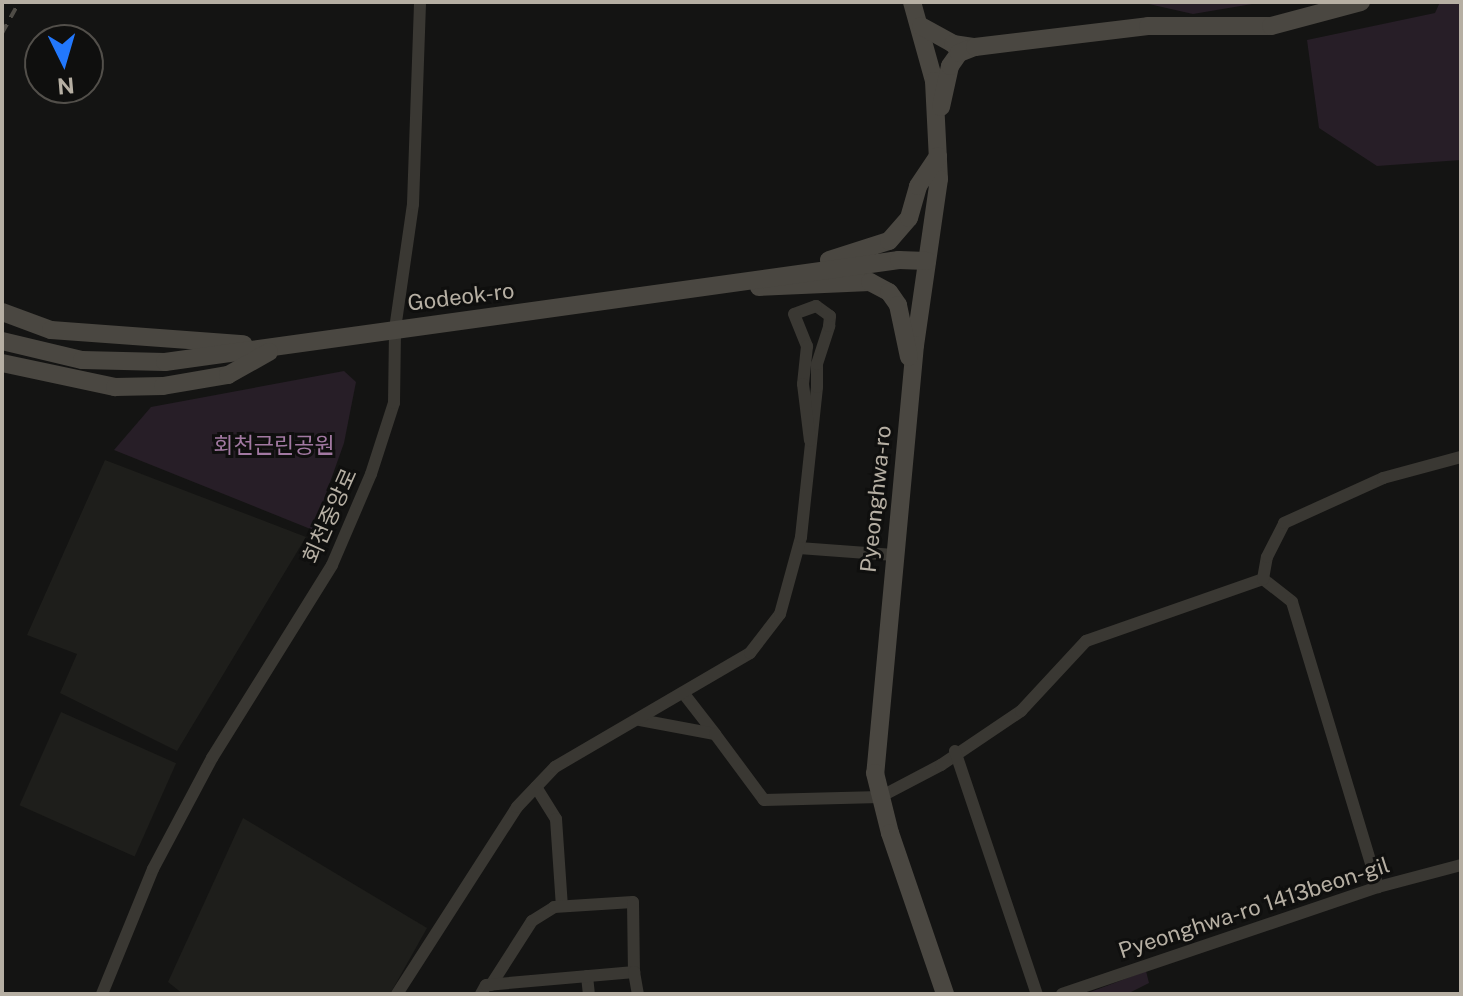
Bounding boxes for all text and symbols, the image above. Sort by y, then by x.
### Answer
north arrow [24,24,104,104]
text: N [56,72,76,100]
street label: Godeok-ro [406,277,516,317]
street label: Pyeonghwa-ro [855,424,897,574]
park label: 회천근린공원 [213,433,335,459]
street label: 회천중앙로 [297,464,363,568]
street label: Pyeonghwa-ro 1413beon-gil [1115,852,1393,964]

